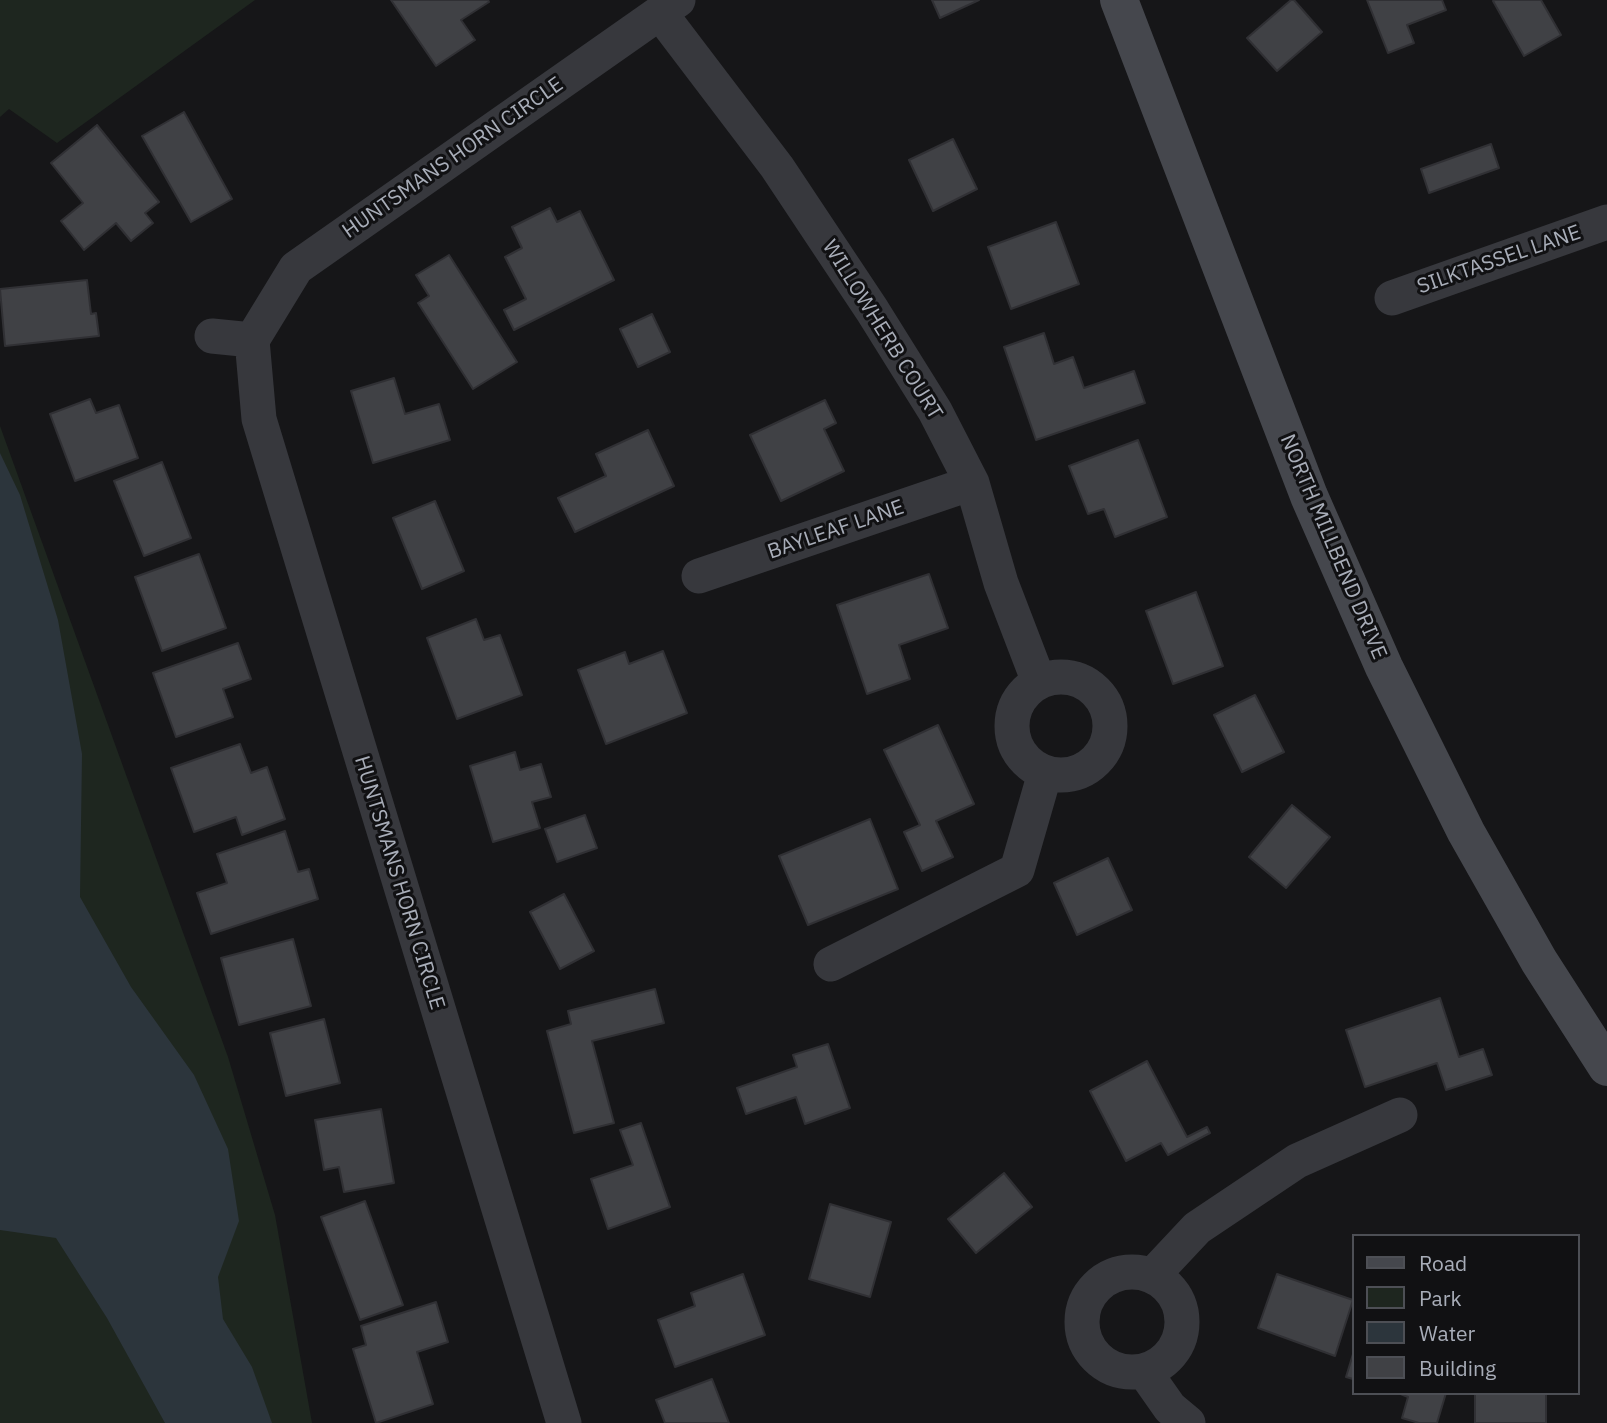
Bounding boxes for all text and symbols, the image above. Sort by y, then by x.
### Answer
street label: HUNTSMANS HORN CIRCLE [338,72,568,244]
street label: SILKTASSEL LANE [1414,220,1584,300]
street label: WILLOWHERB COURT [816,235,948,425]
street label: NORTH MILLBEND DRIVE [1274,431,1392,663]
street label: BAYLEAF LANE [764,495,908,565]
street label: HUNTSMANS HORN CIRCLE [348,753,450,1013]
legend [1352,1234,1579,1395]
text: Road [1419,1249,1467,1277]
text: Park [1419,1284,1462,1312]
text: Water [1419,1319,1475,1347]
text: Building [1419,1354,1496,1382]

